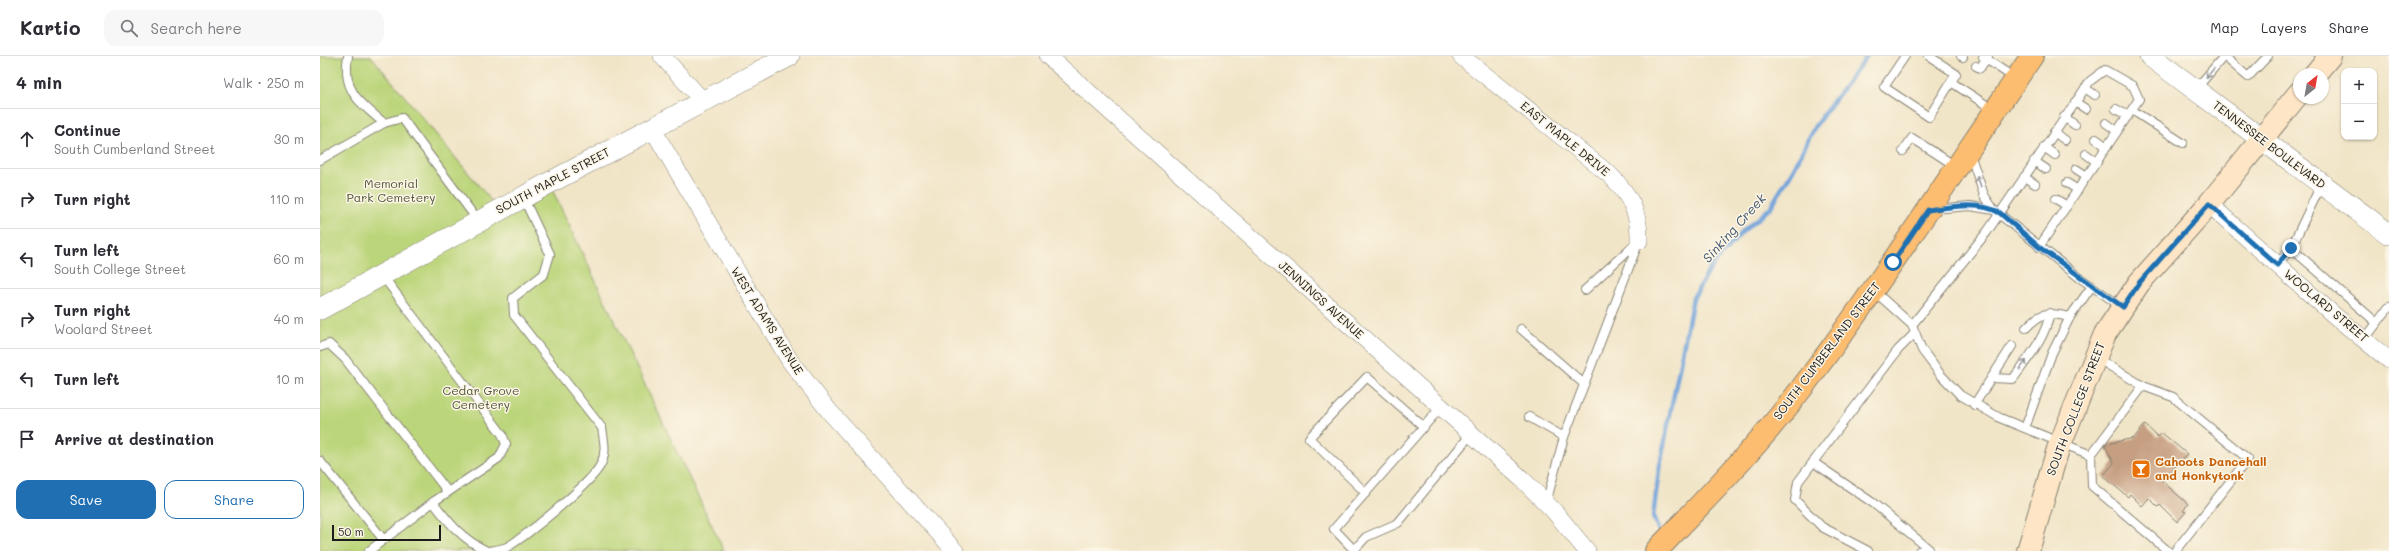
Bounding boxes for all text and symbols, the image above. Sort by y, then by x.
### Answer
search box [104,10,384,46]
text: Kartio [20,15,80,40]
icon: search [118,17,140,39]
text: Search here [150,18,242,38]
text: Map [2210,18,2239,37]
text: Layers [2261,18,2307,37]
text: Share [2329,18,2369,37]
one-way arrow [2205,68,2214,78]
north arrow [2293,68,2329,104]
map controls [2341,68,2377,140]
button: + [2341,68,2377,104]
text: 4 min [16,71,62,93]
text: Walk · 250 m [223,74,304,91]
street label: TENNESSEE BOULEVARD [2210,96,2329,192]
street label: EAST MAPLE DRIVE [1518,97,1614,179]
button: − [2341,104,2377,140]
text: Continue [54,120,121,140]
icon: ahead [16,128,38,150]
text: 30 m [274,130,304,147]
text: South Cumberland Street [54,140,215,157]
street label: SOUTH MAPLE STREET [493,143,613,217]
park label: Memorial Park Cemetery [346,175,436,205]
one-way arrow [1975,175,1982,188]
icon: right [16,188,38,210]
text: Turn right [54,189,131,209]
water label: Sinking Creek [1698,189,1770,266]
text: 110 m [270,190,304,207]
route end [2282,239,2300,257]
text: Turn left [54,240,119,260]
icon: left [16,248,38,270]
text: 60 m [274,250,304,267]
route start [1884,253,1902,271]
street label: JENNINGS AVENUE [1276,257,1368,342]
text: South College Street [54,260,186,277]
street label: WEST ADAMS AVENUE [728,263,808,378]
street label: WOOLARD STREET [2281,265,2372,345]
street label: SOUTH CUMBERLAND STREET [1769,278,1884,423]
text: Turn right [54,300,131,320]
icon: right [16,308,38,330]
text: 40 m [274,310,304,327]
text: Woolard Street [54,320,153,337]
street label: SOUTH COLLEGE STREET [2042,339,2108,478]
one-way arrow [2019,359,2027,370]
icon: left [16,368,38,390]
text: Turn left [54,369,119,389]
text: 10 m [276,370,304,387]
park label: Cedar Grove Cemetery [443,382,519,412]
icon: arrive [16,428,38,450]
text: Arrive at destination [54,429,214,449]
place label: Cahoots Dancehall and Honkytonk [2155,453,2267,483]
bar icon: Cahoots Dancehall and Honkytonk [2130,458,2152,480]
button: Save [16,480,156,519]
button: Share [164,480,304,519]
scale bar [332,523,441,542]
text: 50 m [338,524,364,539]

